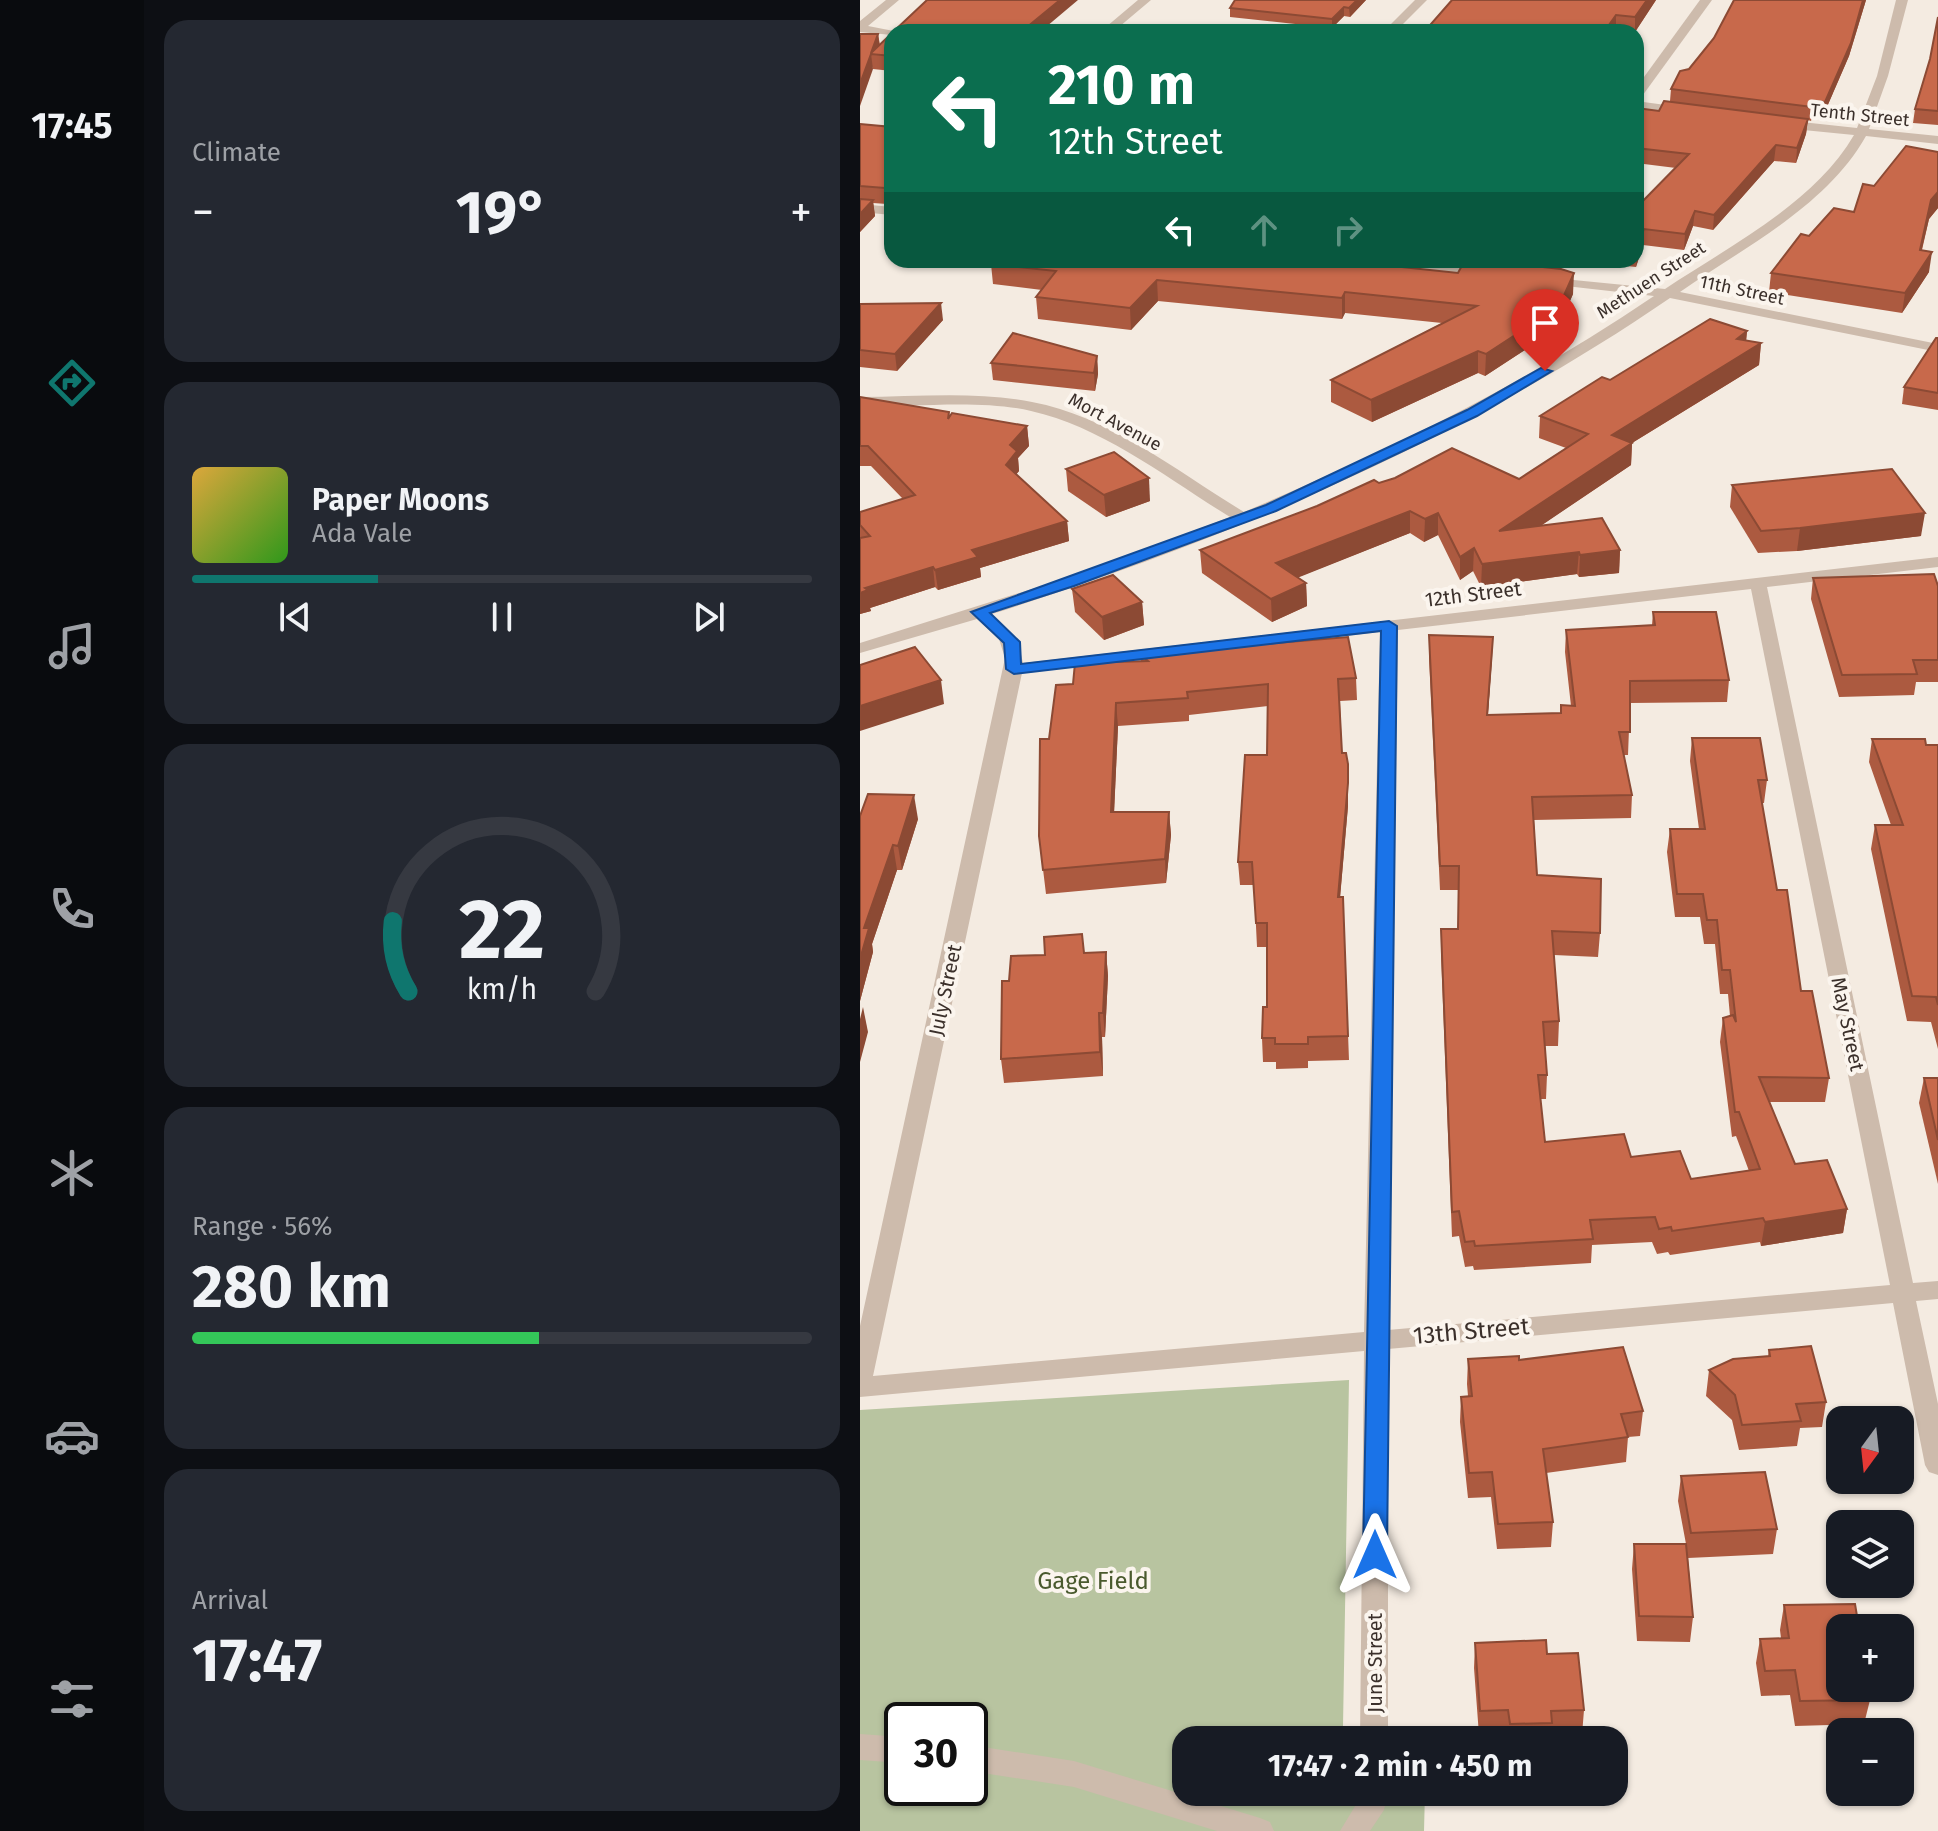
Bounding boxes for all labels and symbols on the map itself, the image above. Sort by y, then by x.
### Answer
street label: Tenth Street [1809,99,1911,131]
street label: Methuen Street [1592,236,1710,323]
street label: 11th Street [1698,270,1787,310]
pin [1511,289,1579,371]
street label: Mort Avenue [1065,388,1165,456]
street label: 12th Street [1423,576,1523,612]
street label: July Street [924,941,967,1038]
street label: May Street [1826,975,1870,1074]
street label: 13th Street [1412,1312,1531,1350]
north arrow [1826,1406,1914,1494]
position arrow [1333,1513,1417,1597]
park label: Gage Field [1037,1567,1149,1595]
street label: June Street [1363,1612,1387,1713]
speed limit sign: 30 [884,1702,988,1806]

